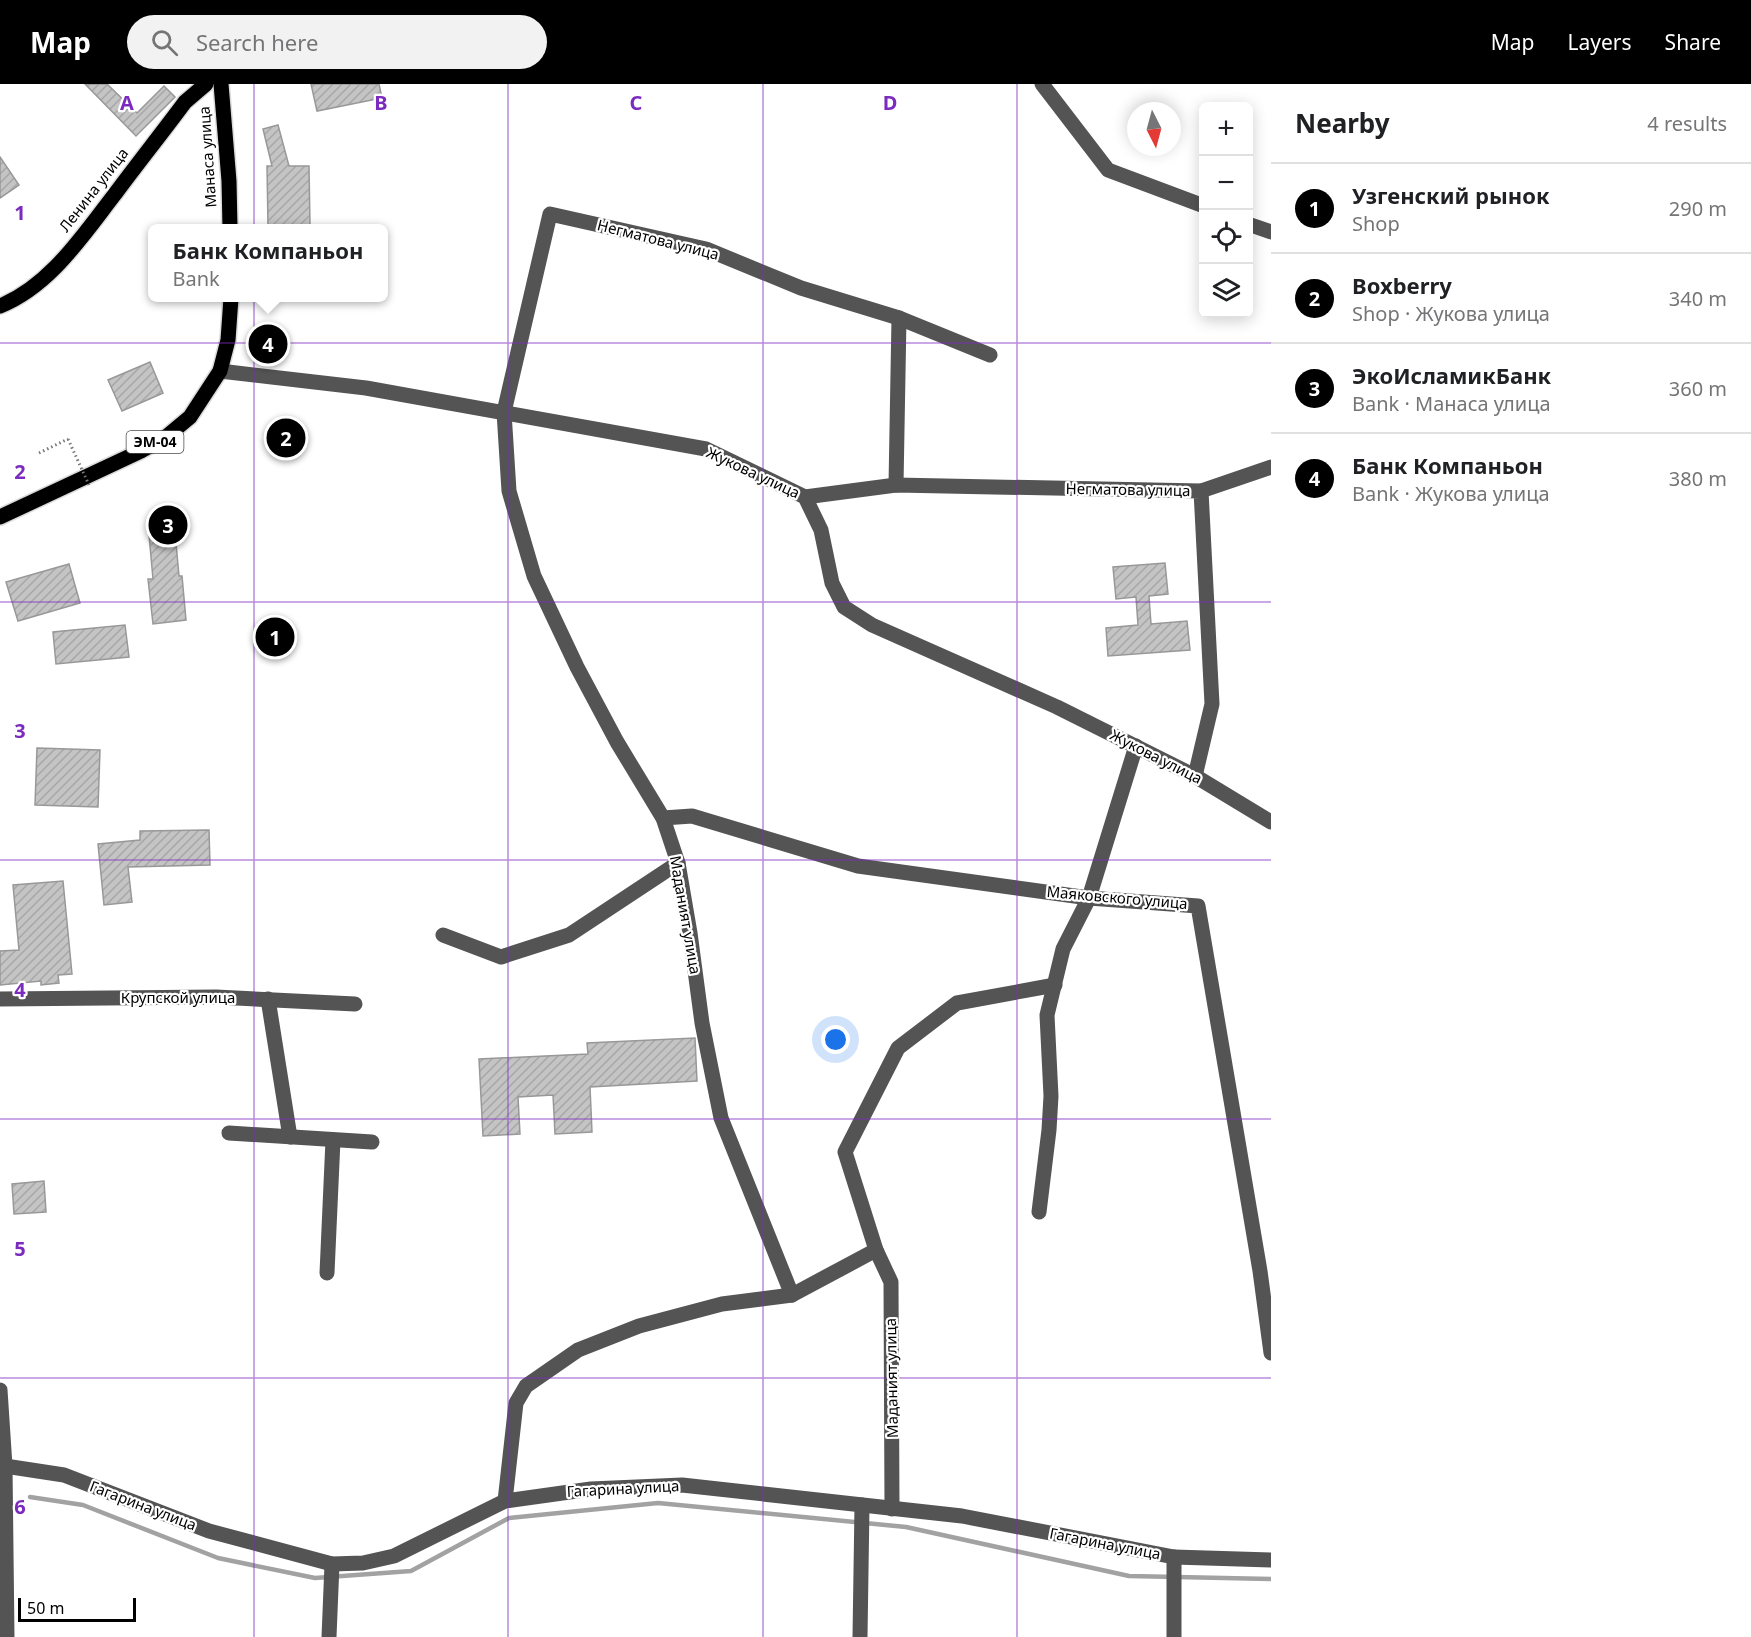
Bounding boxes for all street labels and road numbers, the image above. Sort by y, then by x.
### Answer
street label: Манаса улица [193,106,221,208]
street label: Ленина улица [54,143,132,235]
street label: Негматова улица [595,214,721,264]
road number: ЭМ-04 [126,431,184,453]
street label: Жукова улица [703,442,803,502]
street label: Негматова улица [1066,478,1191,500]
street label: Жукова улица [1107,724,1206,788]
street label: Маданият улица [666,854,706,976]
street label: Маяковского улица [1046,881,1188,913]
street label: Крупской улица [121,987,235,1007]
street label: Маданият улица [880,1318,902,1438]
street label: Гагарина улица [566,1475,680,1501]
street label: Гагарина улица [87,1476,200,1535]
street label: Гагарина улица [1048,1522,1162,1564]

